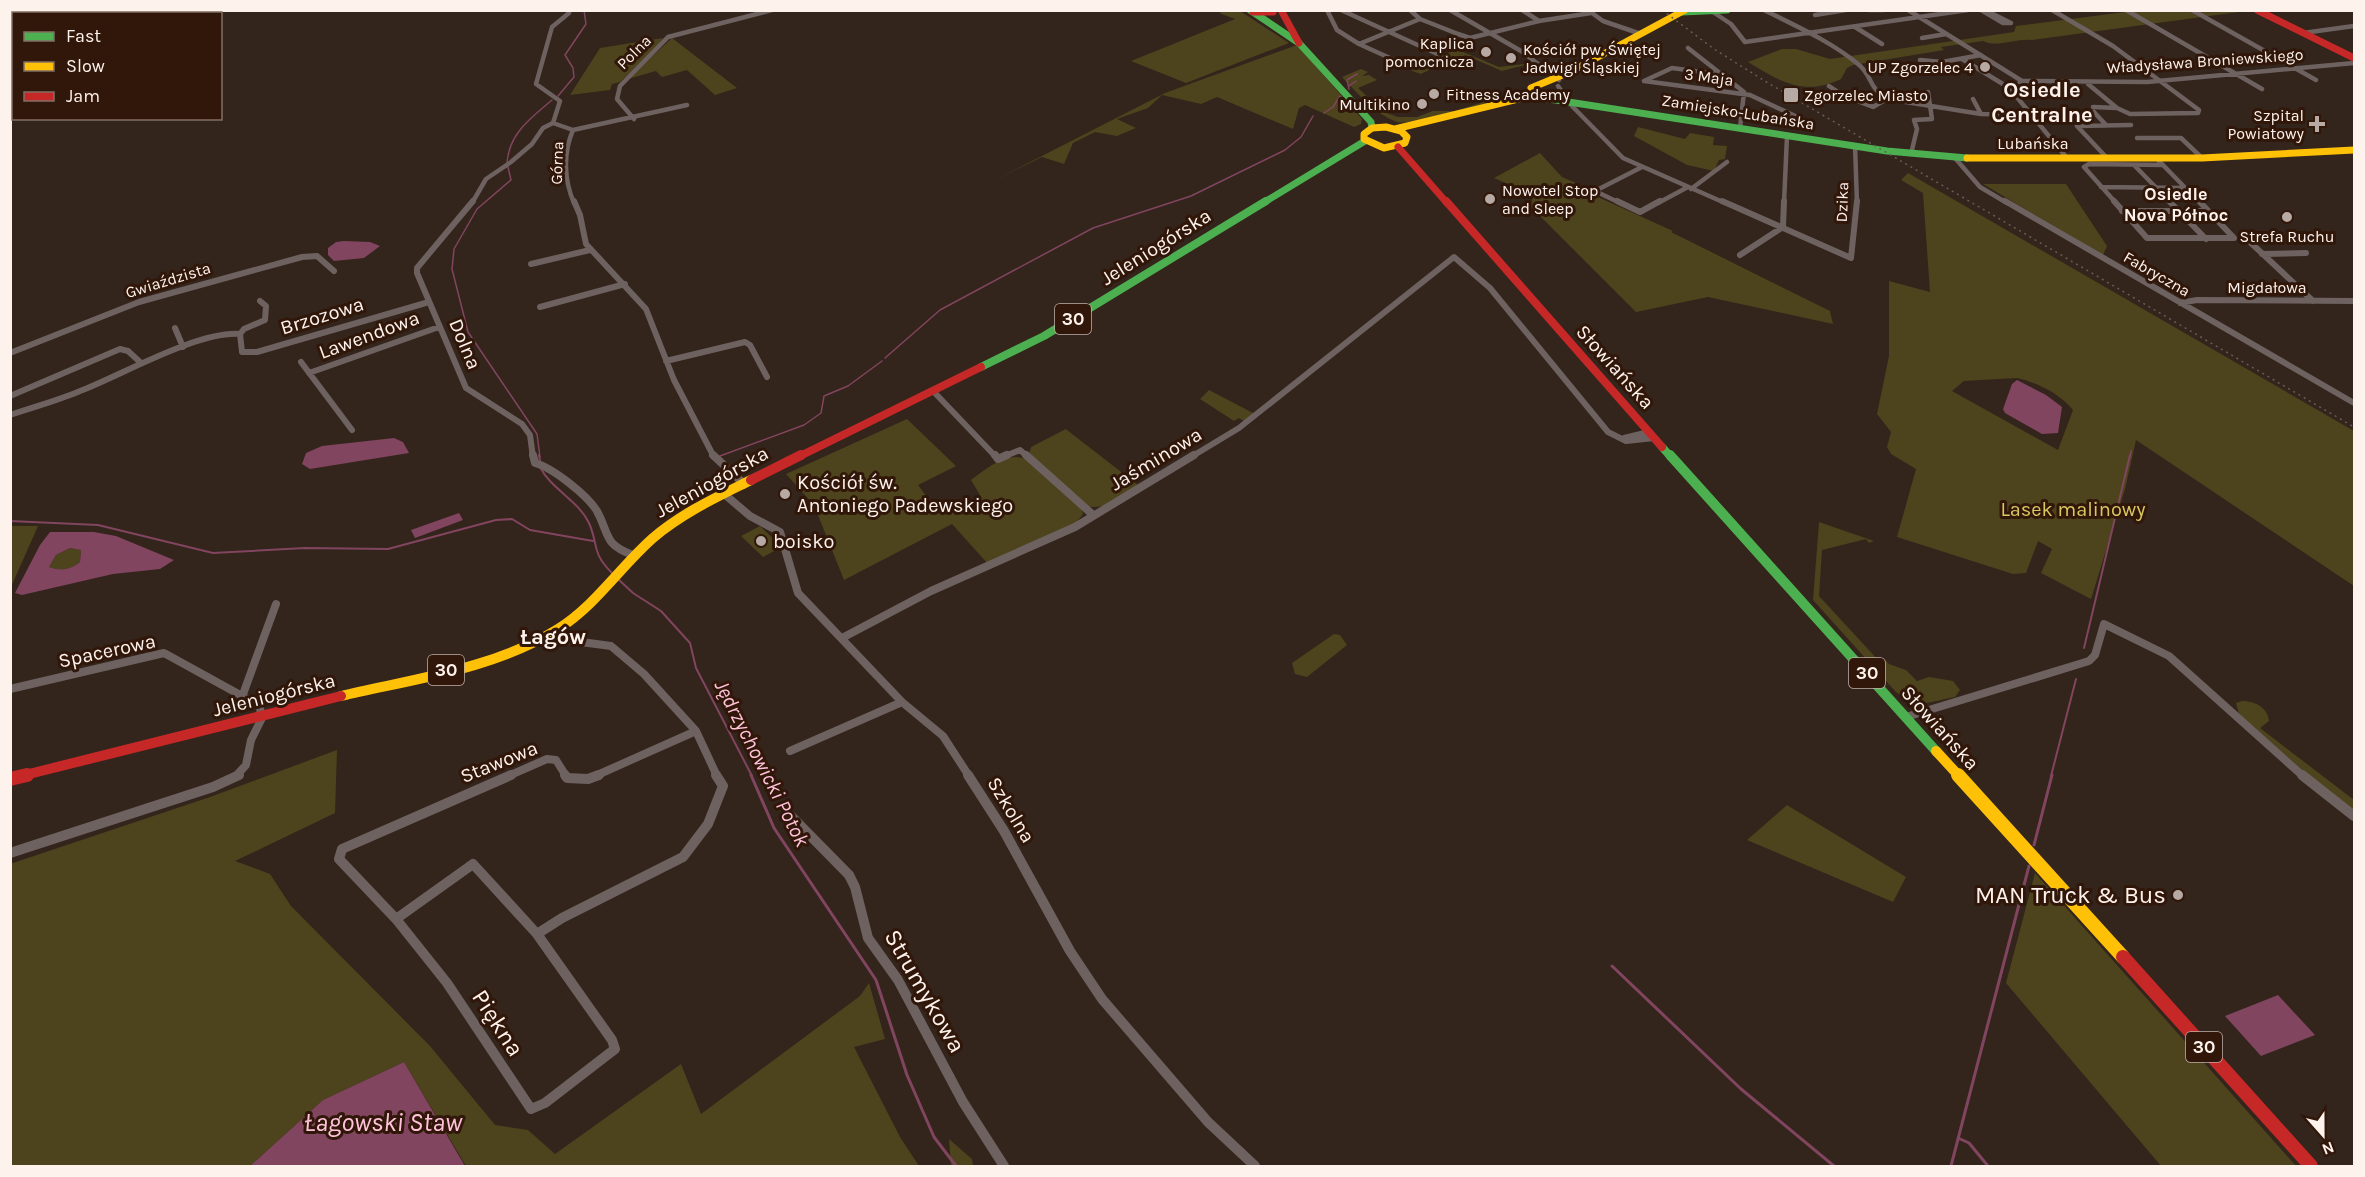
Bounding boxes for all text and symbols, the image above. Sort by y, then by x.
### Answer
legend [12,12,222,120]
text: Fast [66,25,101,47]
street label: Polna [613,31,655,73]
place label: Kaplica pomocnicza [1385,34,1474,71]
place label: Kościół pw. Świętej Jadwigi Śląskiej [1523,40,1661,77]
marker: Kaplica pomocnicza [1479,45,1493,59]
street label: Władysława Broniewskiego [2106,45,2304,77]
marker: Kościół pw. Świętej Jadwigi Śląskiej [1504,51,1518,65]
text: Slow [66,55,105,77]
place label: UP Zgorzelec 4 [1867,58,1973,77]
marker: UP Zgorzelec 4 [1978,60,1992,74]
street label: 3 Maja [1683,64,1735,90]
district label: Osiedle Centralne [1991,77,2093,128]
text: Jam [66,85,100,107]
place label: Fitness Academy [1446,85,1571,104]
marker: Zgorzelec Miasto [1782,86,1800,104]
place label: Zgorzelec Miasto [1804,86,1928,105]
marker: Fitness Academy [1427,87,1441,101]
street label: Zamiejsko-Lubańska [1660,91,1816,133]
place label: Multikino [1339,95,1410,114]
marker: Multikino [1415,97,1429,111]
place label: Szpital Powiatowy [2227,106,2305,143]
marker: Szpital Powiatowy [2308,115,2326,133]
street label: Lubańska [1997,134,2069,153]
street label: Górna [547,141,567,185]
place label: Nowotel Stop and Sleep [1502,181,1598,218]
street label: Dzika [1832,181,1852,223]
district label: Osiedle Nova Północ [2124,183,2228,226]
marker: Nowotel Stop and Sleep [1483,192,1497,206]
street label: Jeleniogórska [1097,204,1215,290]
marker: Strefa Ruchu [2280,210,2294,224]
place label: Strefa Ruchu [2240,227,2334,246]
street label: Fabryczna [2120,247,2194,301]
street label: Gwiaździsta [123,258,213,302]
street label: Migdałowa [2227,278,2307,297]
street label: Brzozowa [278,292,366,340]
road number: 30 [1055,304,1091,334]
street label: Lawendowa [316,306,422,364]
street label: Dolna [444,315,486,373]
street label: Słowiańska [1571,320,1659,414]
street label: Jaśminowa [1106,423,1206,495]
street label: Jeleniogórska [652,442,772,522]
place label: Kościół św. Antoniego Padewskiego [797,471,1013,517]
marker: Kościół św. Antoniego Padewskiego [778,487,792,501]
park label: Lasek malinowy [2000,498,2146,521]
place label: boisko [773,530,834,553]
marker: boisko [754,534,768,548]
district label: Łagów [520,624,586,650]
street label: Spacerowa [56,629,158,673]
road number: 30 [428,655,464,685]
road number: 30 [1849,658,1885,688]
street label: Jeleniogórska [210,669,338,721]
water label: Jędrzychowicki Potok [710,676,815,851]
street label: Słowiańska [1896,681,1984,775]
street label: Stawowa [457,736,541,788]
street label: Szkolna [982,773,1040,847]
place label: MAN Truck & Bus [1975,881,2166,909]
marker: MAN Truck & Bus [2171,888,2185,902]
street label: Strumykowa [878,924,972,1058]
street label: Piękna [466,984,530,1062]
road number: 30 [2186,1032,2222,1062]
north arrow [2293,1105,2353,1165]
water label: Łagowski Staw [304,1107,463,1138]
text: N [2319,1138,2337,1159]

